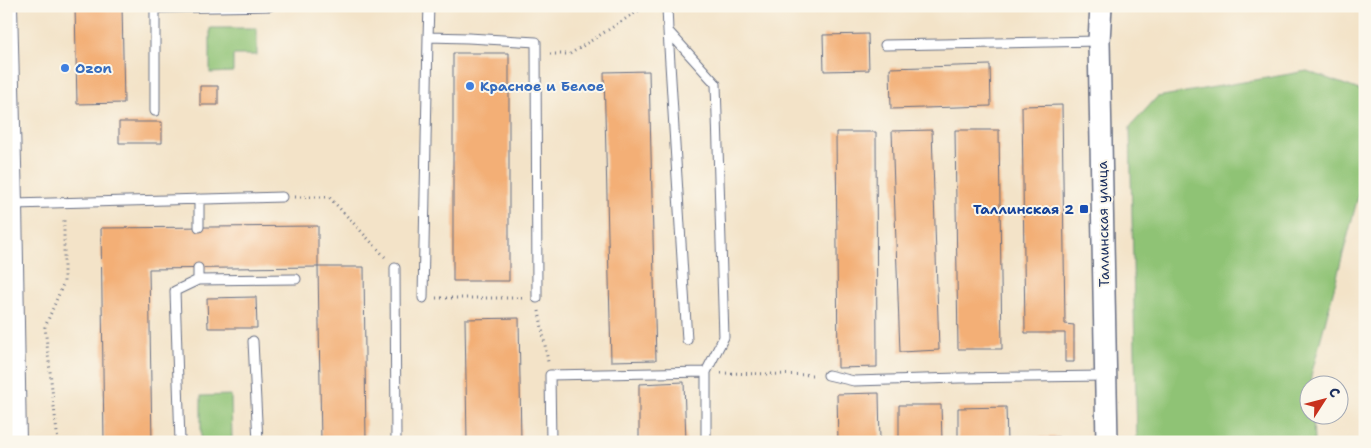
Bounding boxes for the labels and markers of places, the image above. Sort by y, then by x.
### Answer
place label: Ozon [75,59,112,77]
marker: Ozon [59,62,71,74]
place label: Красное и Белое [480,77,604,95]
marker: Красное и Белое [464,80,476,92]
place label: Таллинская 2 [973,200,1074,218]
marker: Таллинская 2 [1078,203,1090,215]

